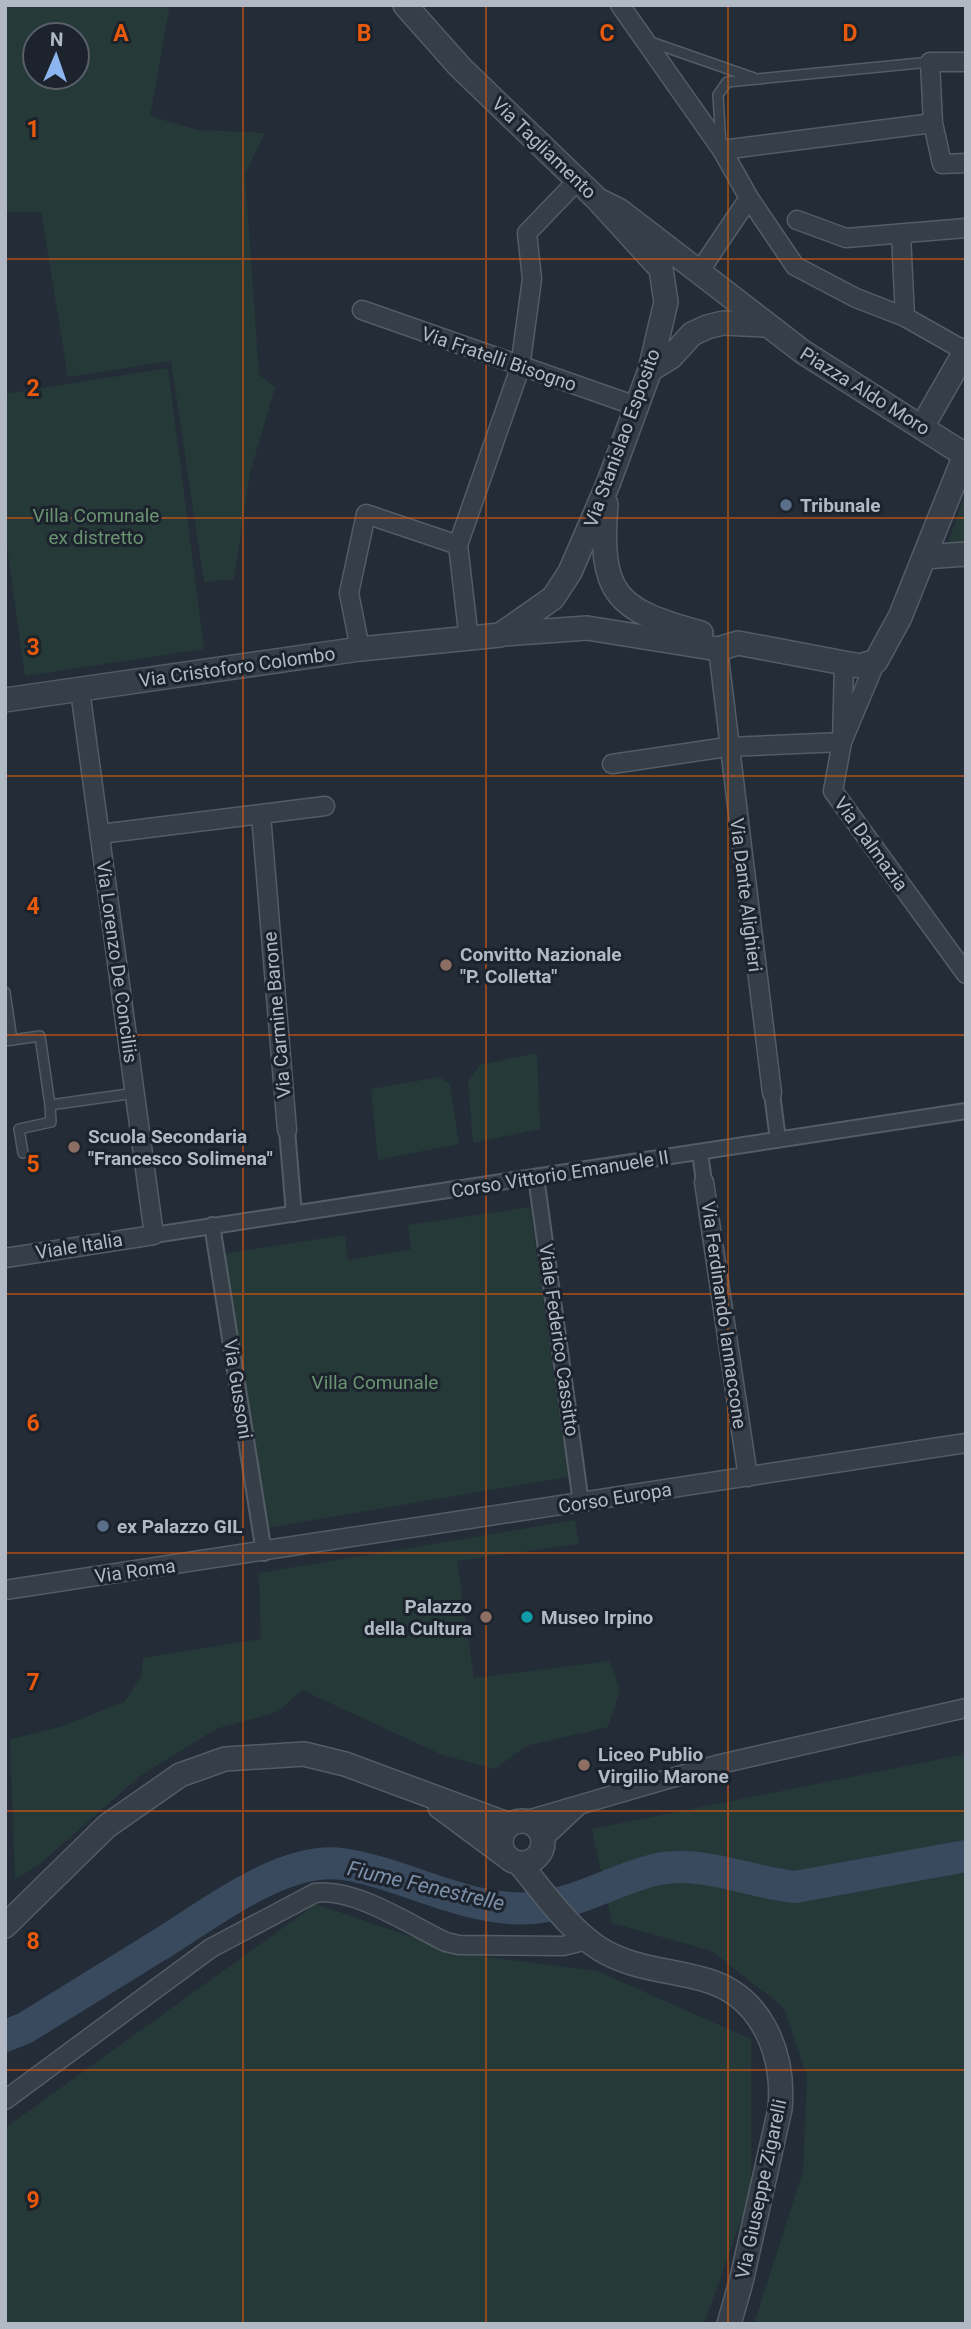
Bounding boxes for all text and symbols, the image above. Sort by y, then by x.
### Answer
text: A [113,20,129,47]
text: B [357,20,371,47]
text: C [599,20,615,47]
text: D [843,20,857,47]
north arrow [21,21,91,91]
text: N [49,28,64,51]
street label: Via Tagliamento [487,92,601,204]
text: 1 [26,116,40,143]
street label: Via Fratelli Bisogno [418,322,580,396]
street label: Piazza Aldo Moro [796,342,934,440]
street label: Via Stanislao Esposito [579,346,665,530]
text: 2 [26,375,40,402]
place label: Tribunale [800,494,881,517]
marker: Tribunale [778,497,794,513]
park label: Villa Comunale ex distretto [33,504,159,549]
text: 3 [26,634,40,661]
street label: Via Cristoforo Colombo [137,642,337,692]
street label: Via Dalmazia [829,793,913,895]
street label: Via Dante Alighieri [725,817,767,973]
street label: Via Lorenzo De Conciliis [91,860,143,1064]
text: 4 [26,893,40,920]
street label: Via Carmine Barone [258,931,296,1099]
place label: Convitto Nazionale "P. Colletta" [460,943,622,988]
marker: Convitto Nazionale "P. Colletta" [438,957,454,973]
place label: Scuola Secondaria "Francesco Solimena" [88,1125,273,1170]
marker: Scuola Secondaria "Francesco Solimena" [66,1139,82,1155]
street label: Corso Vittorio Emanuele II [450,1145,670,1203]
text: 5 [26,1151,40,1178]
street label: Via Ferdinando Iannaccone [697,1200,751,1430]
street label: Viale Italia [34,1228,124,1264]
street label: Viale Federico Cassitto [534,1242,584,1438]
street label: Via Gussoni [219,1337,257,1441]
park label: Villa Comunale [312,1371,438,1394]
text: 6 [26,1410,40,1437]
street label: Corso Europa [557,1478,673,1518]
place label: ex Palazzo GIL [117,1515,243,1538]
marker: ex Palazzo GIL [95,1518,111,1534]
street label: Via Roma [93,1554,177,1588]
place label: Palazzo della Cultura [364,1595,472,1640]
place label: Museo Irpino [541,1606,654,1629]
marker: Palazzo della Cultura [478,1609,494,1625]
marker: Museo Irpino [519,1609,535,1625]
text: 7 [26,1669,40,1696]
place label: Liceo Publio Virgilio Marone [598,1743,729,1788]
marker: Liceo Publio Virgilio Marone [576,1757,592,1773]
water label: Fiume Fenestrelle [345,1856,507,1916]
text: 8 [26,1928,40,1955]
street label: Via Giuseppe Zigarelli [731,2097,791,2281]
text: 9 [26,2187,40,2214]

